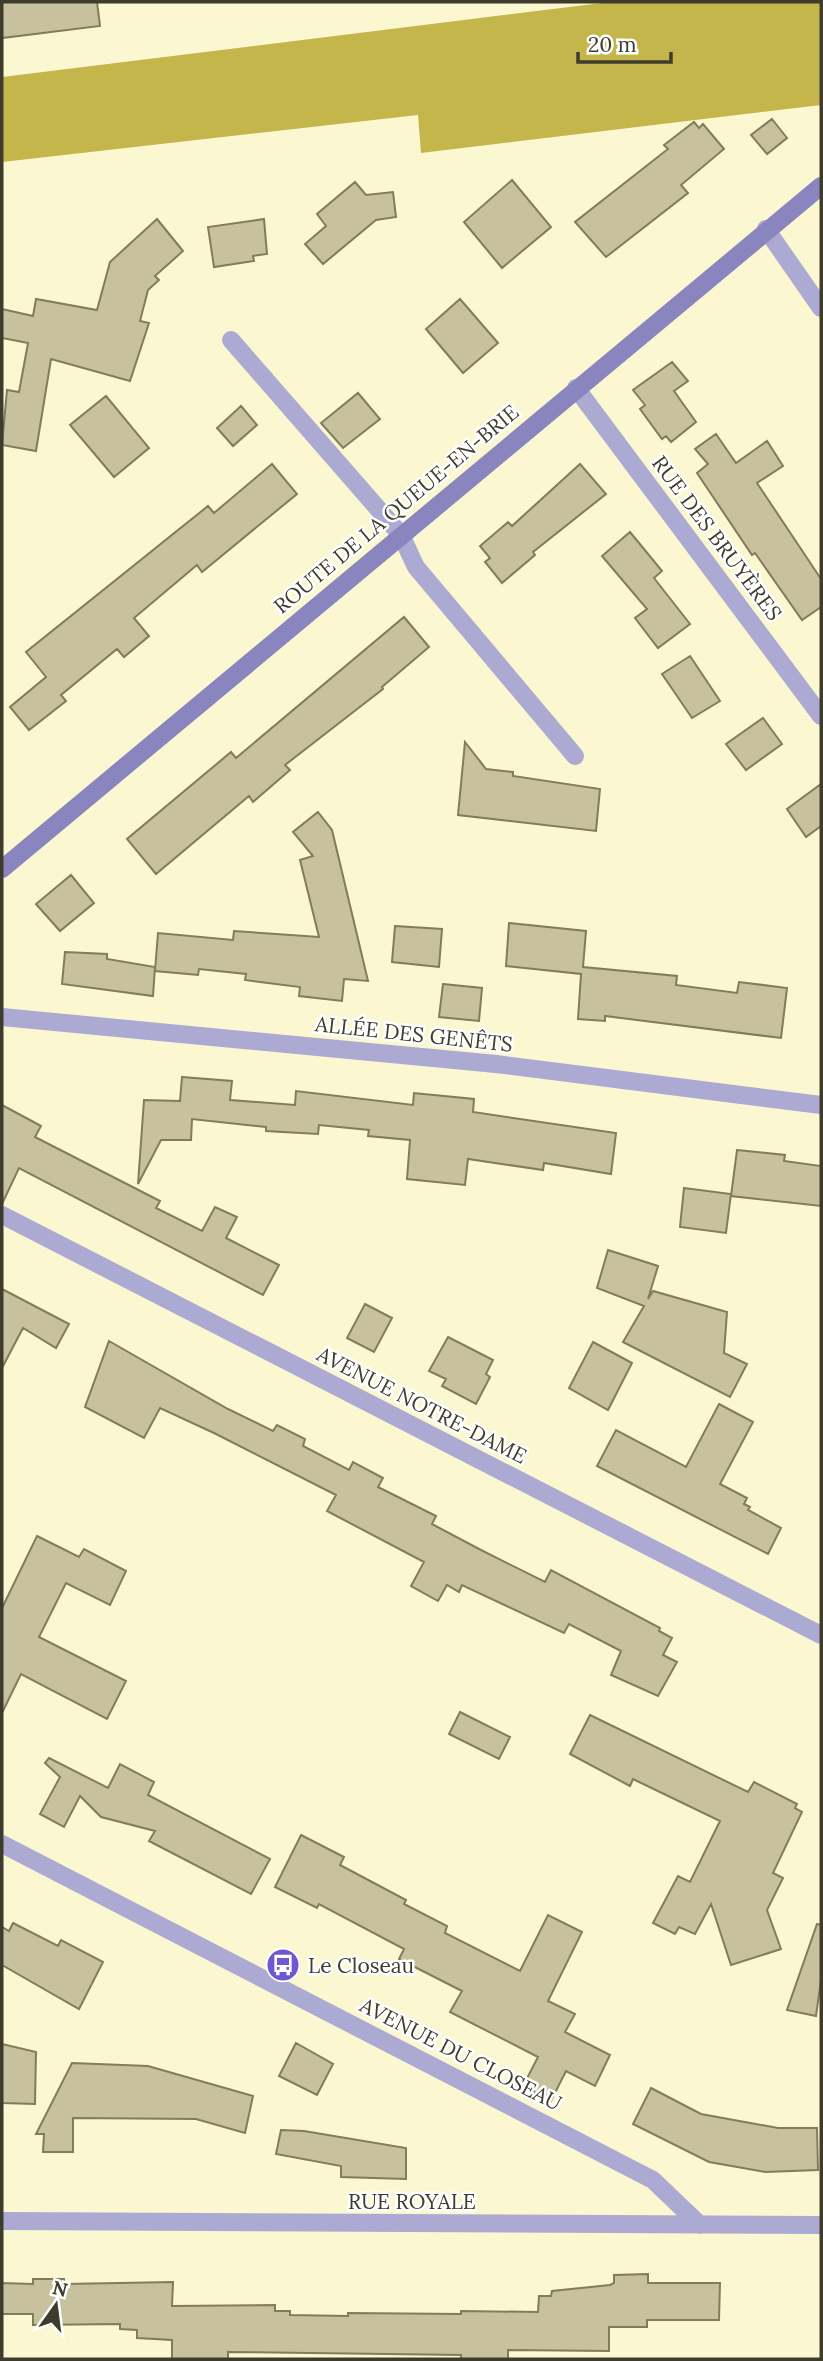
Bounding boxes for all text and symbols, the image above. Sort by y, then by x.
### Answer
scale bar [578,21,671,65]
text: 20 m [588,31,637,58]
street label: ROUTE DE LA QUEUE-EN-BRIE [268,399,524,619]
street label: RUE DES BRUYÈRES [646,450,788,626]
street label: ALLÉE DES GENÊTS [313,1010,514,1058]
street label: AVENUE NOTRE-DAME [312,1340,531,1470]
bus stop icon: Le Closeau [264,1946,302,1984]
place label: Le Closeau [308,1952,414,1979]
street label: AVENUE DU CLOSEAU [355,1991,567,2117]
street label: RUE ROYALE [348,2188,476,2215]
north arrow [21,2270,91,2340]
text: N [50,2275,70,2302]

